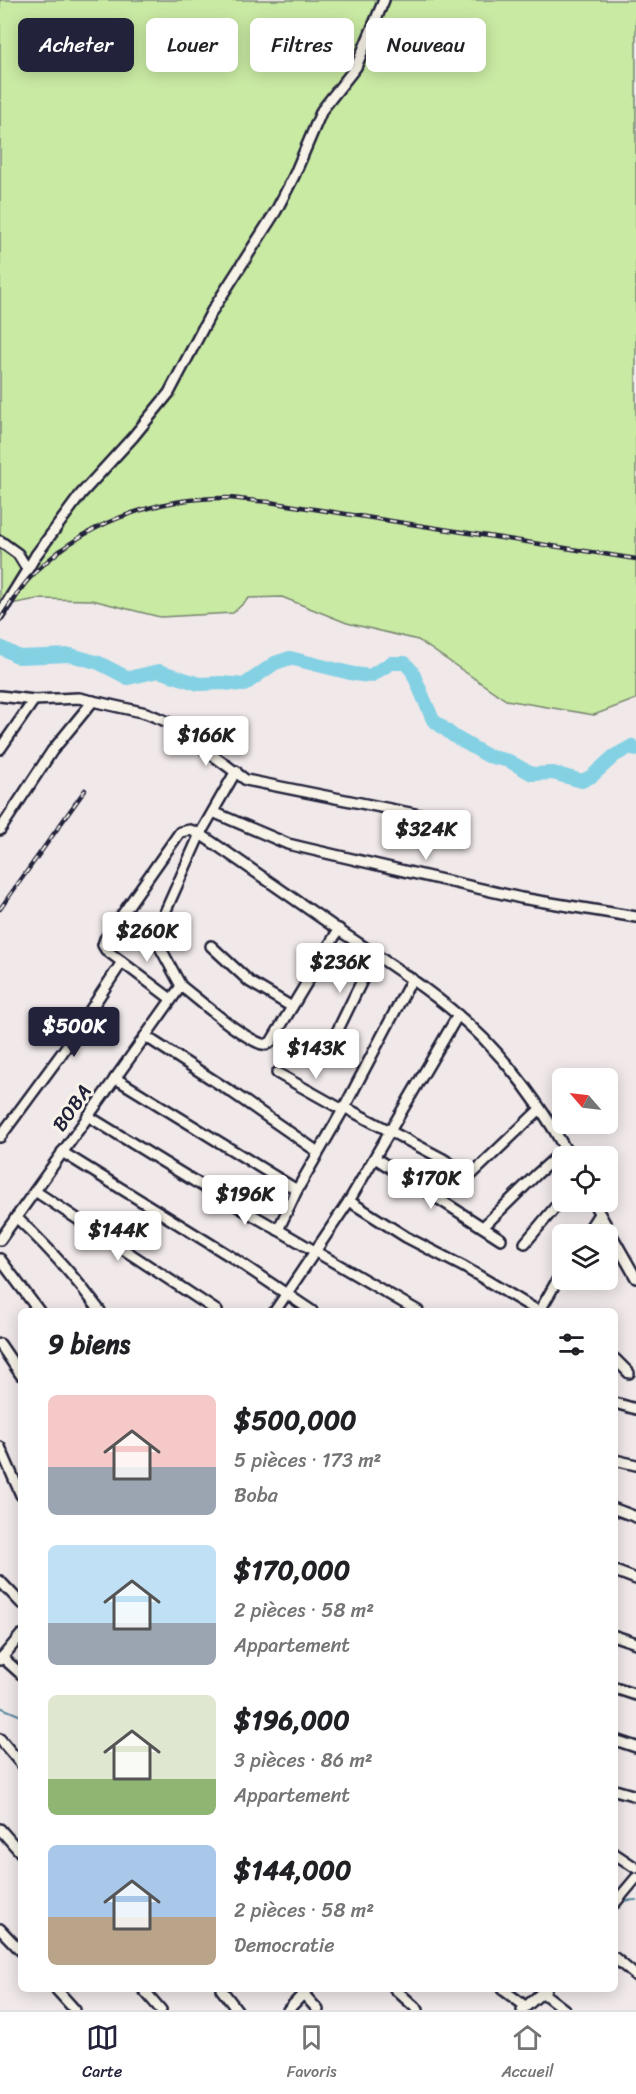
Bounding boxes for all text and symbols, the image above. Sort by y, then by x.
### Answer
chip: Acheter [18,18,134,72]
chip: Louer [146,18,238,72]
chip: Filtres [250,18,354,72]
chip: Nouveau [366,18,486,72]
pin: $166K [164,716,248,767]
text: $166K [178,718,234,753]
pin: $324K [384,810,468,861]
text: $324K [396,812,456,847]
pin: $260K [105,912,189,963]
text: $260K [116,914,178,949]
pin: $236K [298,943,382,994]
text: $236K [310,945,370,980]
pin: $500K [32,1007,116,1058]
text: $500K [42,1009,106,1044]
pin: $143K [274,1029,358,1080]
text: $143K [287,1031,345,1066]
north arrow [552,1068,618,1134]
map controls [552,1068,618,1290]
street label: BOBA [43,1077,101,1139]
button: locate [552,1146,618,1212]
pin: $170K [389,1159,473,1210]
text: $170K [402,1161,460,1196]
pin: $196K [203,1175,287,1226]
text: $196K [216,1177,274,1212]
pin: $144K [76,1211,160,1262]
text: $144K [88,1213,148,1248]
button: layers [552,1224,618,1290]
text: 9 biens [48,1321,130,1367]
icon: filters [555,1328,588,1361]
text: $500,000 [234,1397,357,1443]
icon: home [96,1419,168,1491]
text: 5 pièces · 173 m² [234,1443,381,1478]
text: Boba [234,1478,278,1513]
text: $170,000 [234,1547,350,1593]
icon: home [96,1569,168,1641]
text: 2 pièces · 58 m² [234,1593,374,1628]
text: Appartement [234,1628,350,1663]
text: $196,000 [234,1697,350,1743]
icon: home [96,1719,168,1791]
text: 3 pièces · 86 m² [234,1743,373,1778]
text: Appartement [234,1778,350,1813]
text: $144,000 [234,1847,351,1893]
icon: home [96,1869,168,1941]
text: 2 pièces · 58 m² [234,1893,374,1928]
text: Democratie [234,1928,335,1963]
tab: Carte [82,2021,122,2086]
tab: Favoris [287,2021,337,2086]
tab: Accueil [501,2021,554,2086]

